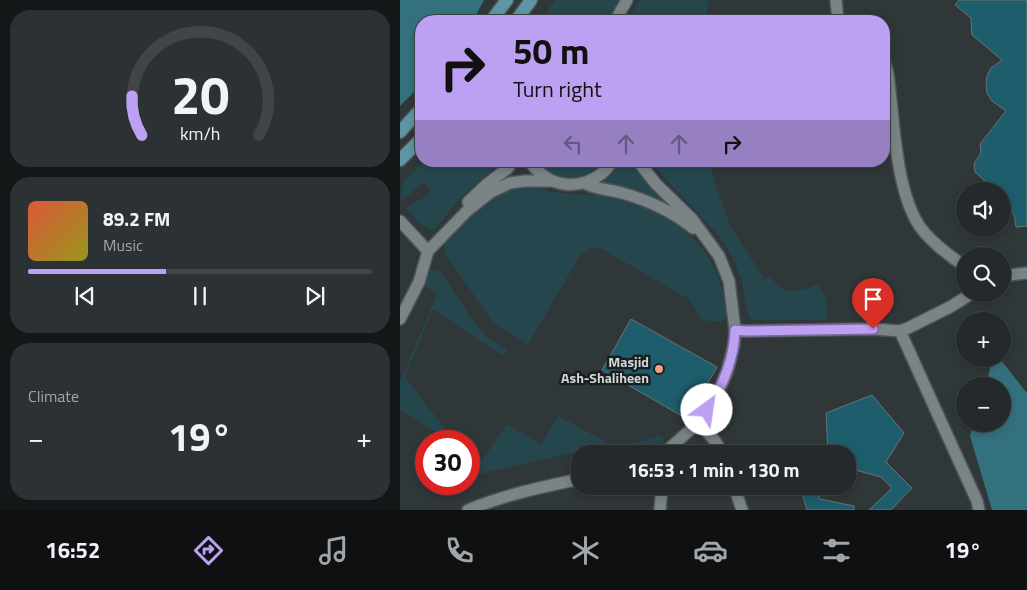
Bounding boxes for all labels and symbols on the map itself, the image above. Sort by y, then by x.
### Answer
pin [852,278,894,329]
place label: Masjid Ash-Shaliheen [561,351,649,388]
marker: Masjid Ash-Shaliheen [653,363,665,375]
position arrow [680,383,732,435]
speed limit sign: 30 [415,430,480,495]

